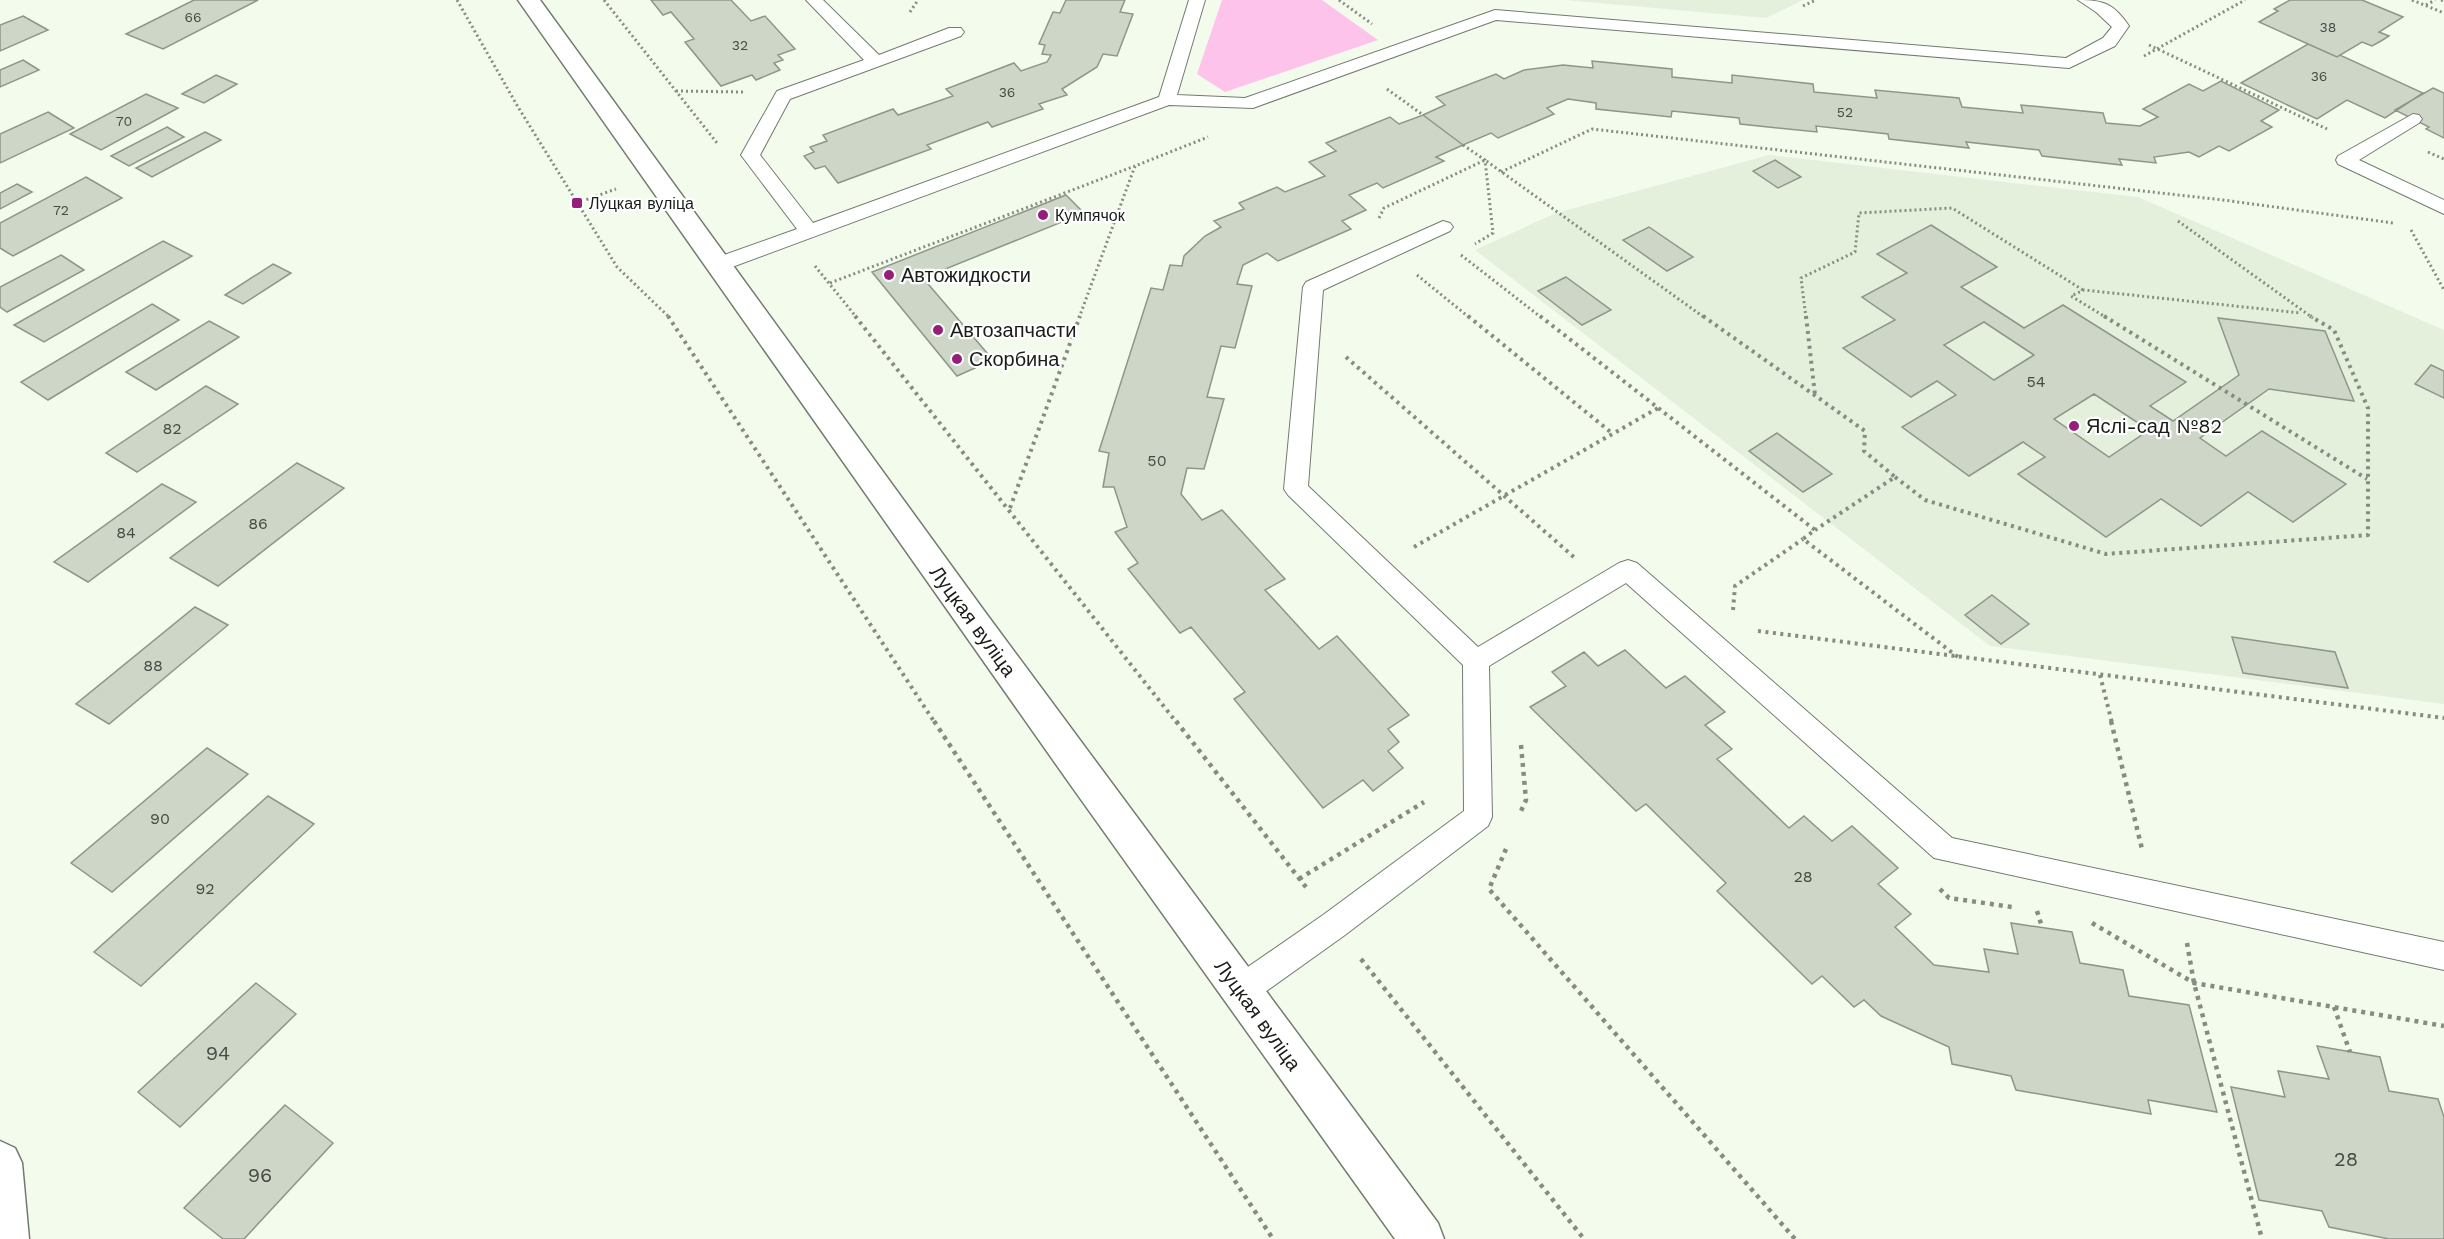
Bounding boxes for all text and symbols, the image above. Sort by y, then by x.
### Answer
house number: 66 [184,9,202,25]
house number: 38 [2320,19,2336,35]
house number: 32 [732,37,748,53]
house number: 36 [2311,68,2327,84]
house number: 36 [999,84,1015,100]
house number: 52 [1837,104,1853,120]
house number: 70 [116,113,132,129]
place label: Луцкая вуліца [589,194,694,213]
marker: Луцкая вуліца [570,196,584,210]
house number: 72 [53,202,69,218]
place label: Кумпячок [1055,206,1126,225]
marker: Кумпячок [1036,208,1050,222]
place label: Автожидкости [901,263,1031,287]
marker: Автожидкости [882,268,896,282]
place label: Автозапчасти [950,318,1076,342]
marker: Автозапчасти [931,323,945,337]
place label: Скорбина [969,347,1060,371]
marker: Скорбина [950,352,964,366]
house number: 54 [2026,372,2046,391]
place label: Яслі-сад №82 [2086,414,2222,438]
house number: 82 [162,419,182,438]
marker: Яслі-сад №82 [2067,419,2081,433]
house number: 50 [1147,451,1167,470]
house number: 86 [248,514,268,533]
house number: 84 [116,523,136,542]
street label: Луцкая вуліца [925,561,1022,682]
house number: 88 [143,656,163,675]
house number: 90 [150,809,170,828]
house number: 28 [1793,867,1813,886]
house number: 92 [195,879,215,898]
street label: Луцкая вуліца [1210,955,1307,1076]
house number: 94 [206,1041,230,1065]
house number: 28 [2334,1147,2358,1171]
house number: 96 [248,1163,272,1187]

